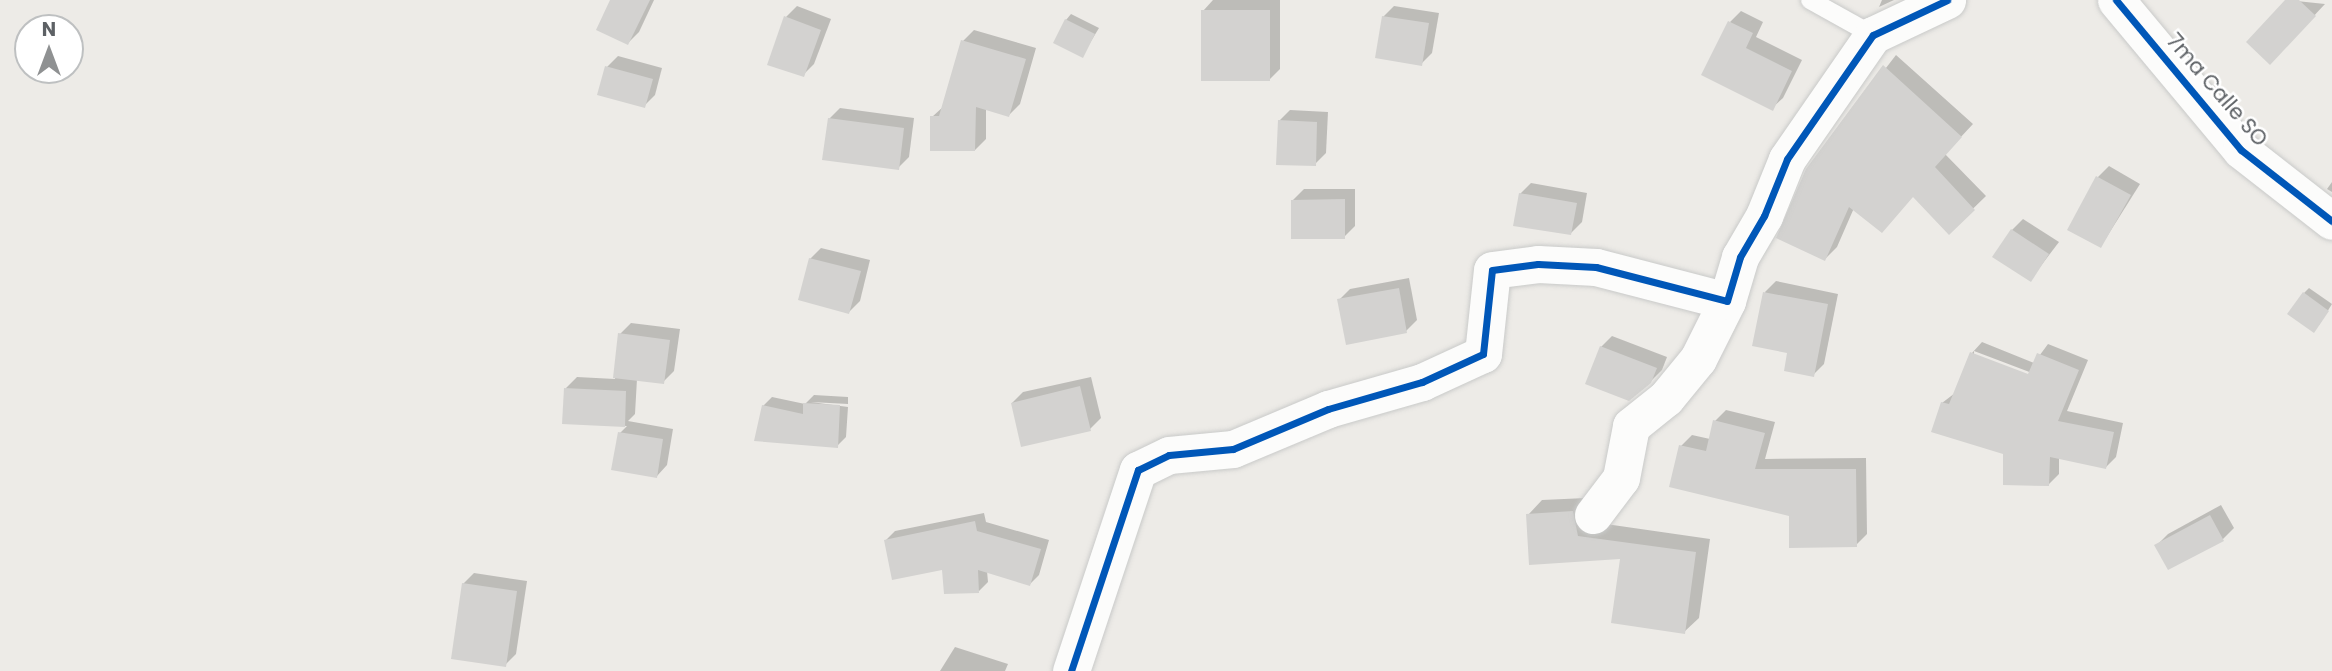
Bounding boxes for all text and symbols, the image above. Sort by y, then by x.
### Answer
north arrow [14,14,84,84]
text: N [42,16,56,43]
street label: 7ma Calle SO [2161,28,2273,152]

